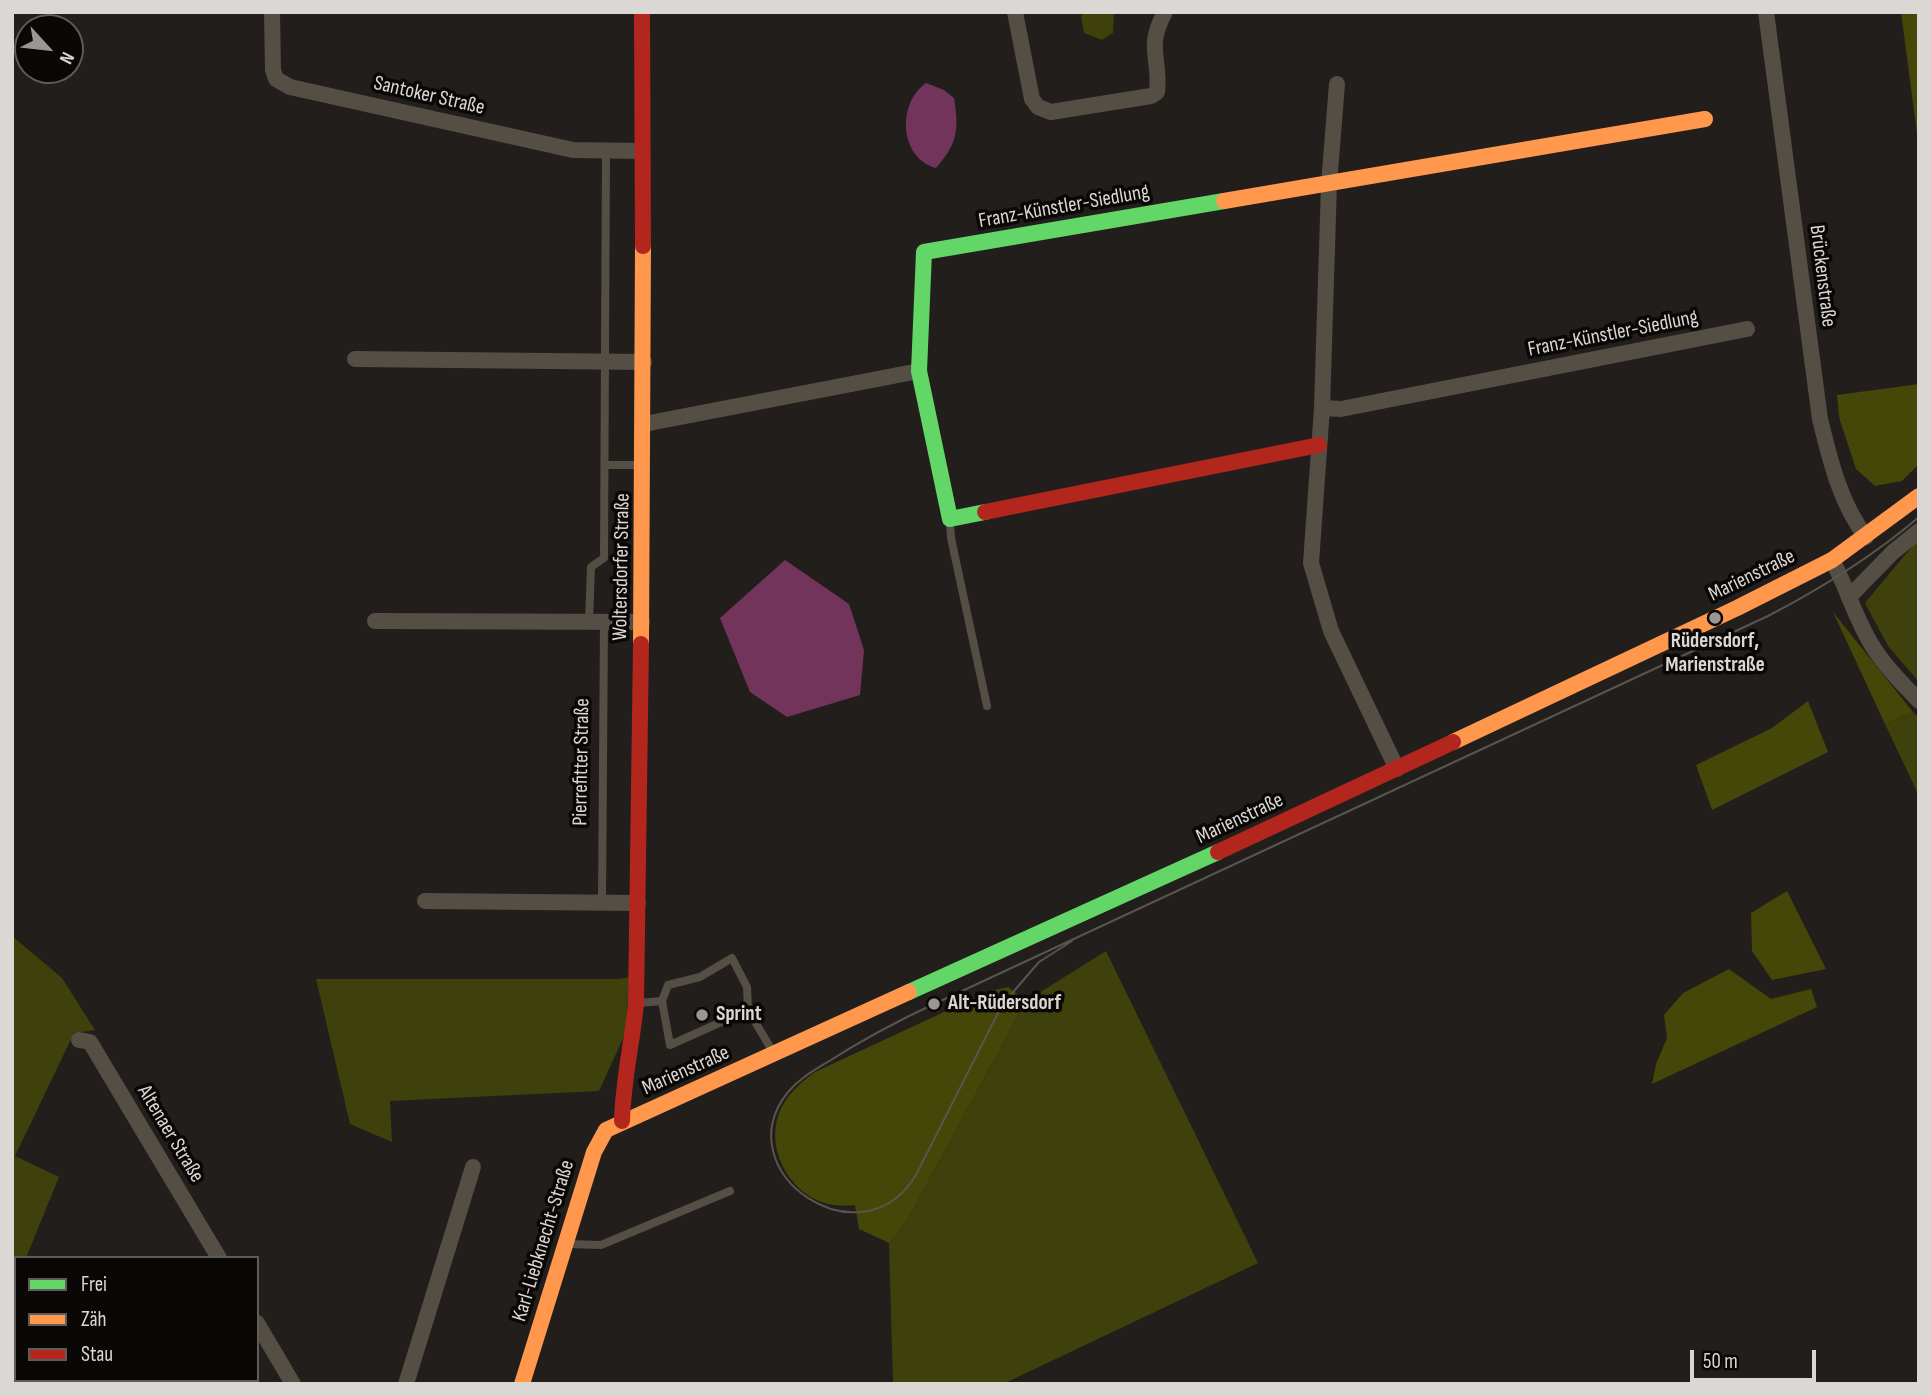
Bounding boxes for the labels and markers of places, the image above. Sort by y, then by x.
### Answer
marker: Rüdersdorf, Marienstraße [1707,610,1723,626]
place label: Rüdersdorf, Marienstraße [1665,629,1765,679]
place label: Alt-Rüdersdorf [948,991,1061,1017]
marker: Alt-Rüdersdorf [926,996,942,1012]
place label: Sprint [716,1002,762,1028]
marker: Sprint [694,1007,710,1023]

